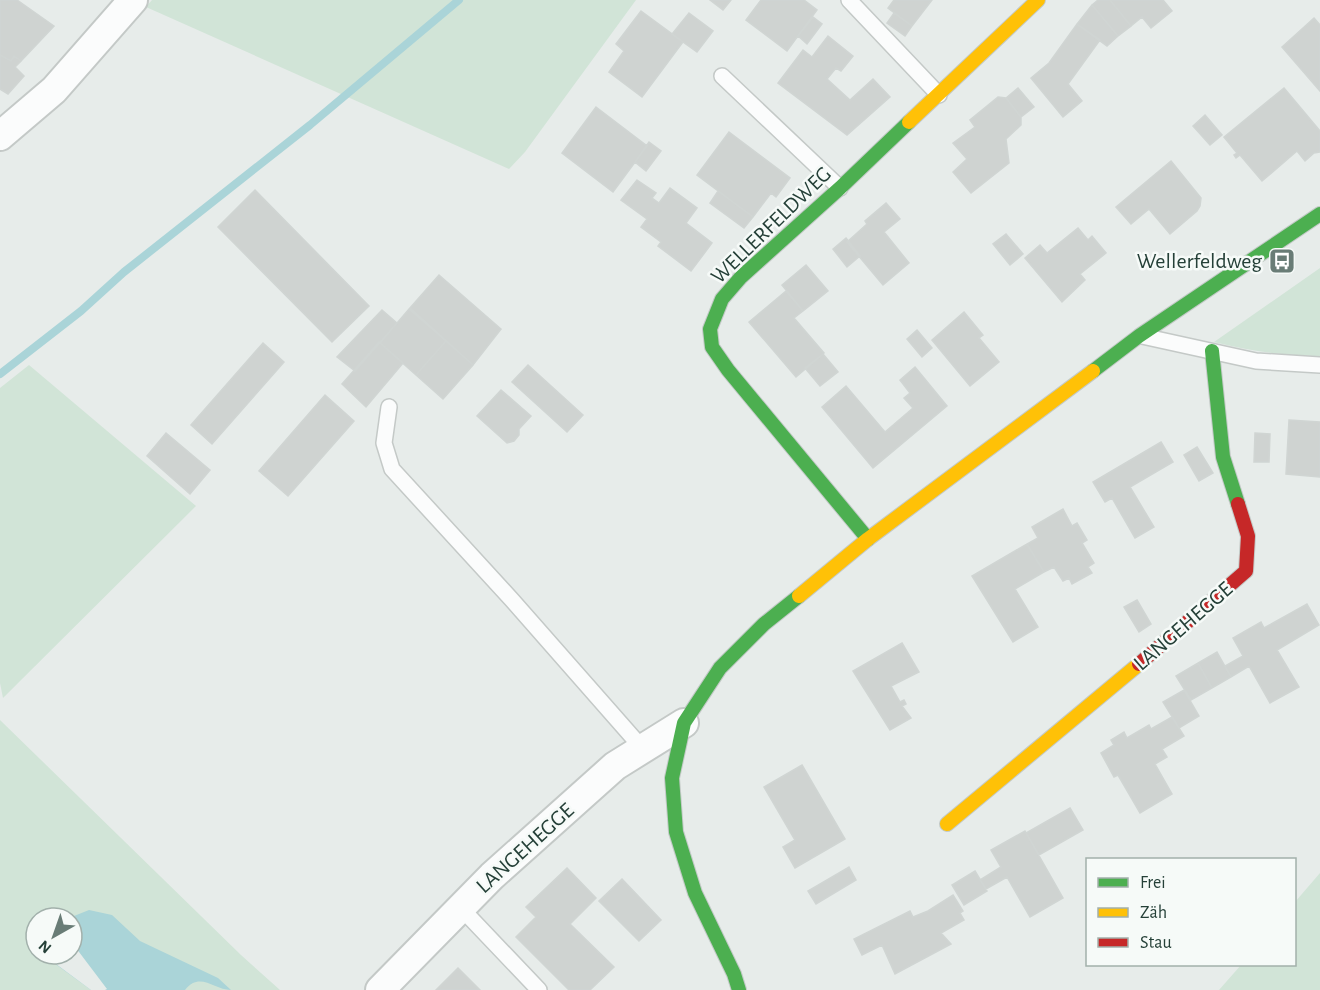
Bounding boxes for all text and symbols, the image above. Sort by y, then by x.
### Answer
street label: WELLERFELDWEG [707,162,835,288]
bus stop icon: Wellerfeldweg [1267,246,1297,276]
place label: Wellerfeldweg [1137,250,1262,272]
street label: LANGEHEGGE [1130,577,1237,675]
street label: LANGEHEGGE [472,799,578,897]
legend [1086,858,1296,966]
text: Frei [1140,874,1166,892]
text: Zäh [1140,904,1167,922]
north arrow [24,906,84,966]
text: Stau [1140,934,1172,952]
text: N [36,937,54,956]

